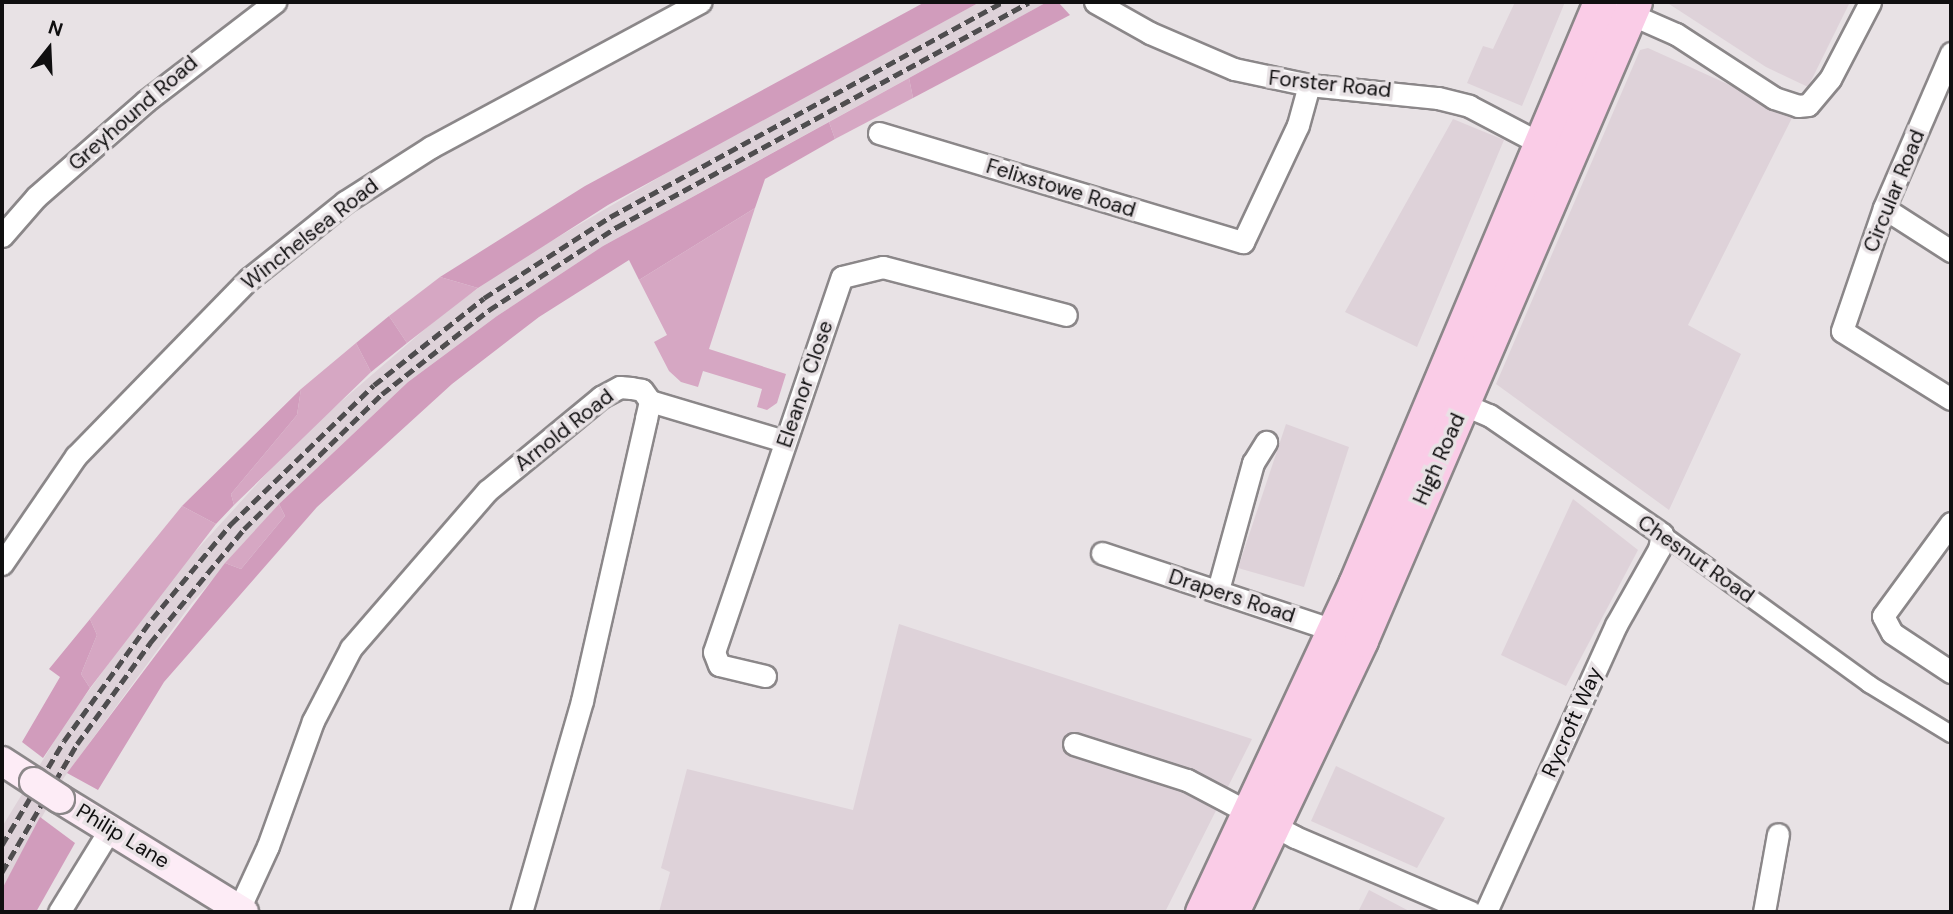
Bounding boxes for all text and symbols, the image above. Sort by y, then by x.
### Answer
north arrow [14,14,84,84]
text: N [45,15,66,43]
street label: Greyhound Road [63,50,203,176]
street label: Forster Road [1267,65,1393,103]
street label: Circular Road [1858,126,1930,256]
street label: Felixstowe Road [983,153,1139,223]
street label: Winchelsea Road [237,173,383,295]
street label: Eleanor Close [772,317,838,451]
street label: Arnold Road [510,384,618,476]
street label: High Road [1408,409,1470,509]
street label: Chesnut Road [1633,510,1759,608]
street label: Drapers Road [1166,564,1298,628]
street label: Rycroft Way [1536,663,1608,781]
street label: Philip Lane [72,798,174,874]

